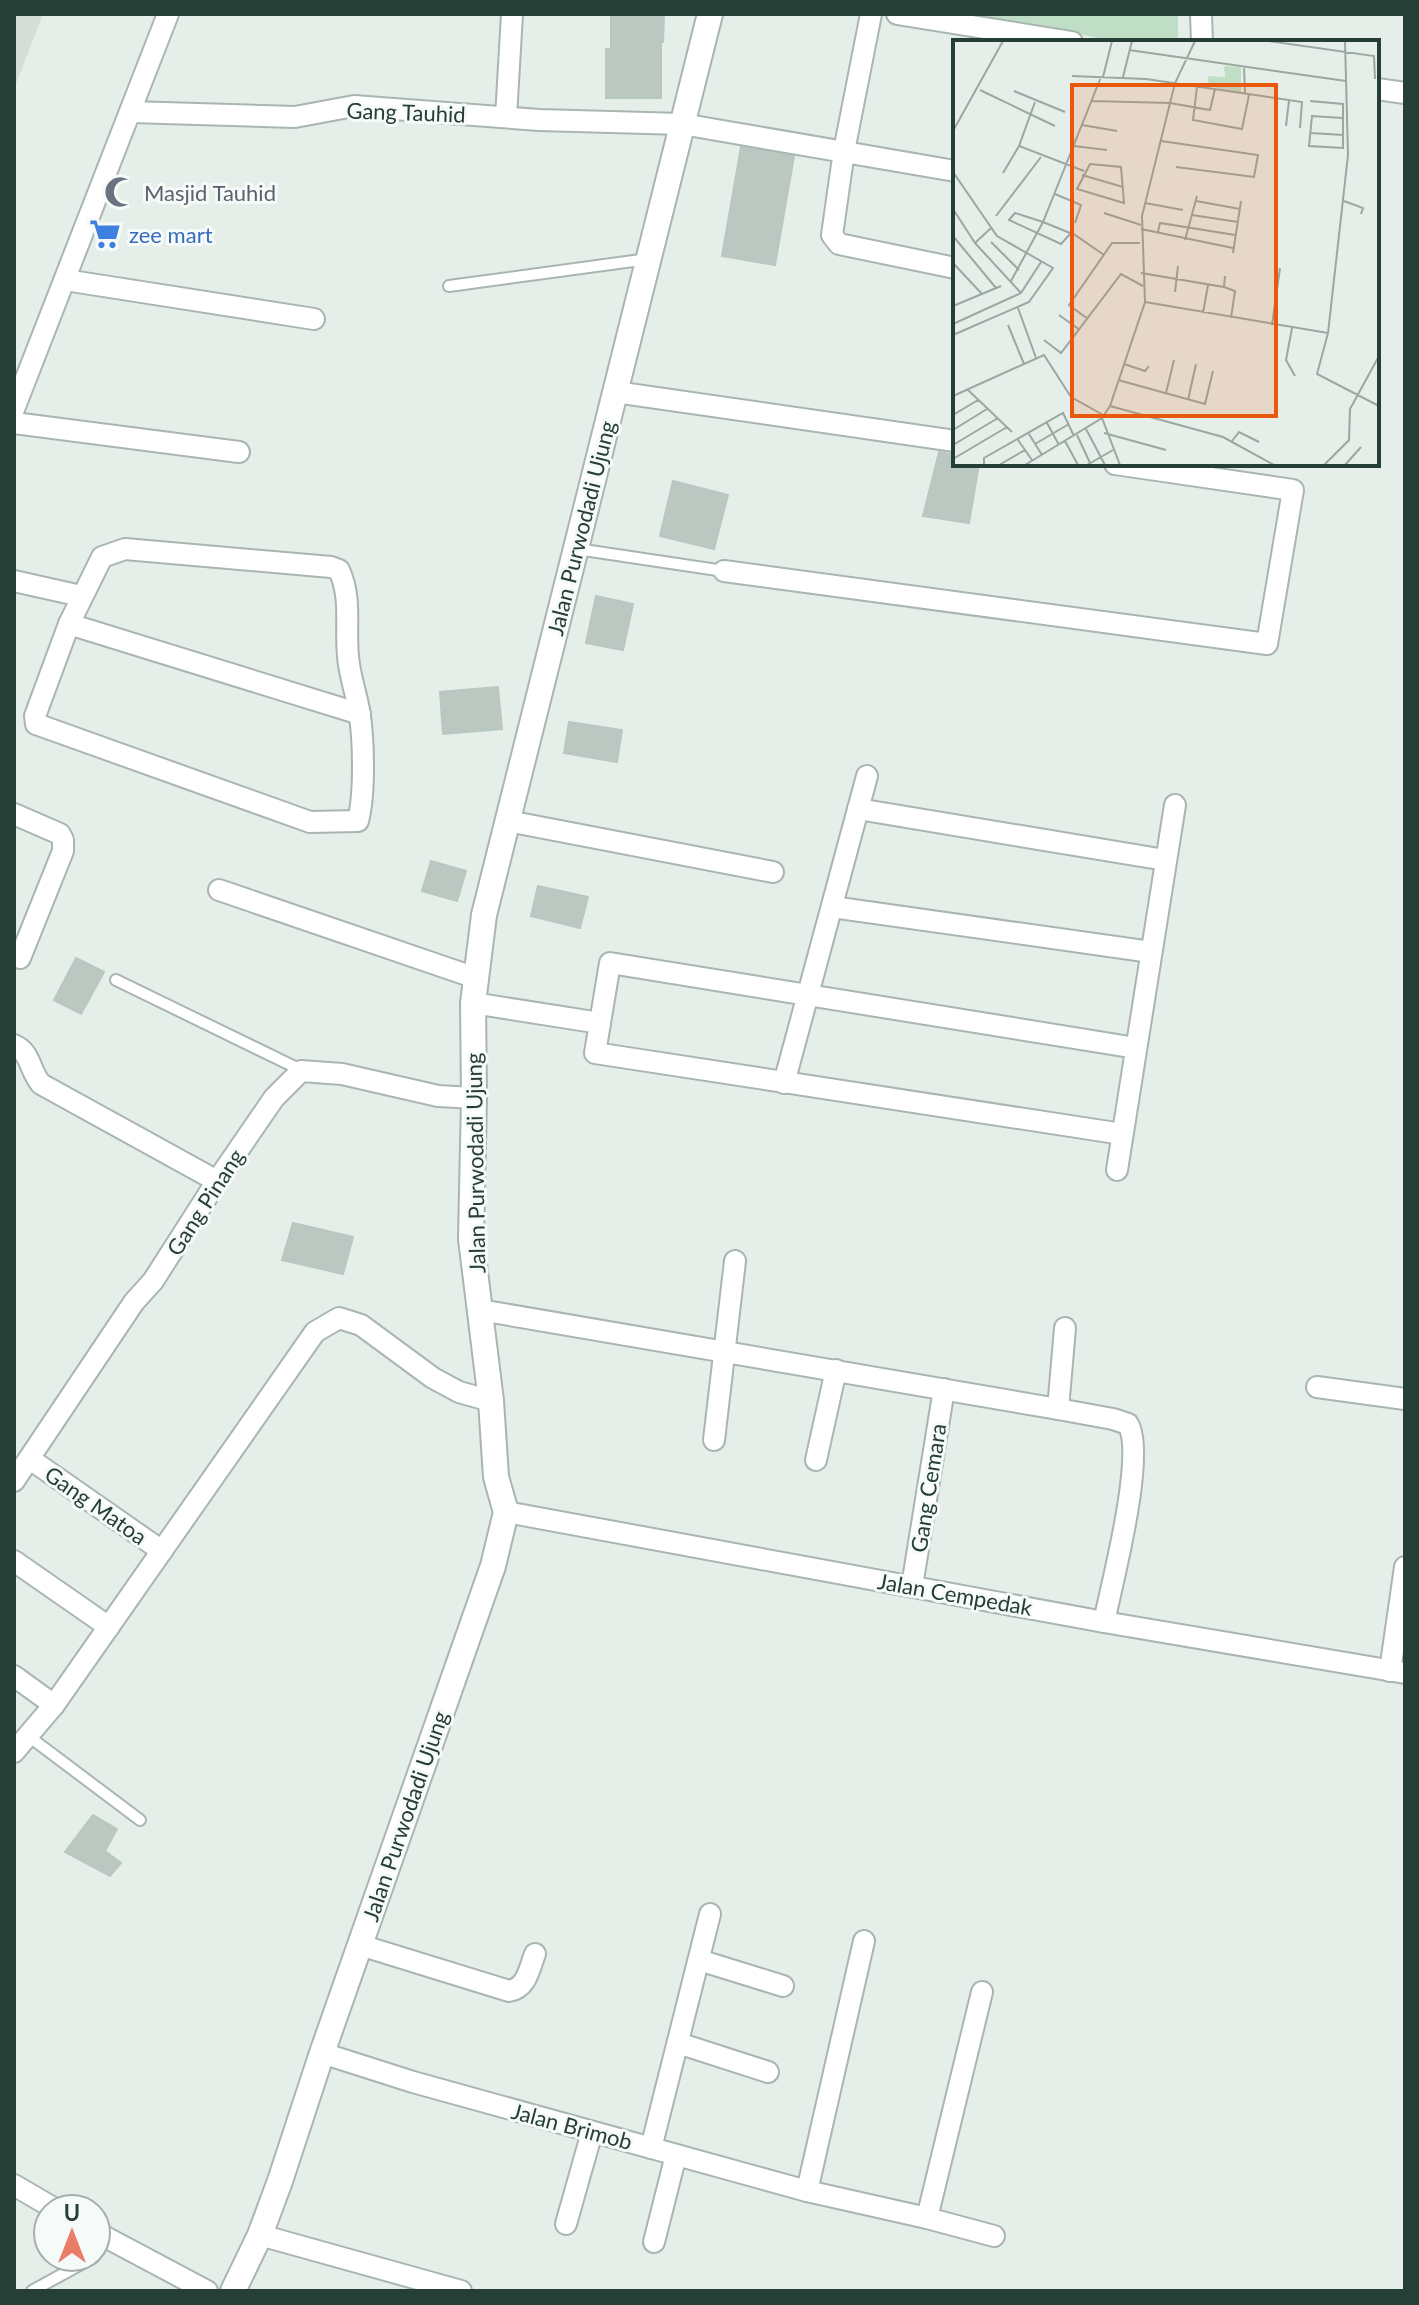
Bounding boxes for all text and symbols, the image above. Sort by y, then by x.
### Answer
inset map [953,40,1379,466]
street label: Gang Tauhid [346,96,466,128]
mosque icon: Masjid Tauhid [103,175,137,209]
place label: Masjid Tauhid [144,179,276,206]
supermarket icon: zee mart [88,217,122,251]
place label: zee mart [129,221,213,248]
street label: Jalan Purwodadi Ujung [541,418,621,638]
street label: Jalan Purwodadi Ujung [460,1053,490,1273]
street label: Gang Pinang [161,1144,249,1260]
street label: Gang Cemara [904,1422,952,1554]
street label: Gang Matoa [40,1460,152,1550]
street label: Jalan Cempedak [876,1567,1035,1621]
street label: Jalan Purwodadi Ujung [356,1707,454,1925]
street label: Jalan Brimob [509,2097,635,2155]
north arrow [32,2193,112,2273]
text: U [64,2199,80,2226]

